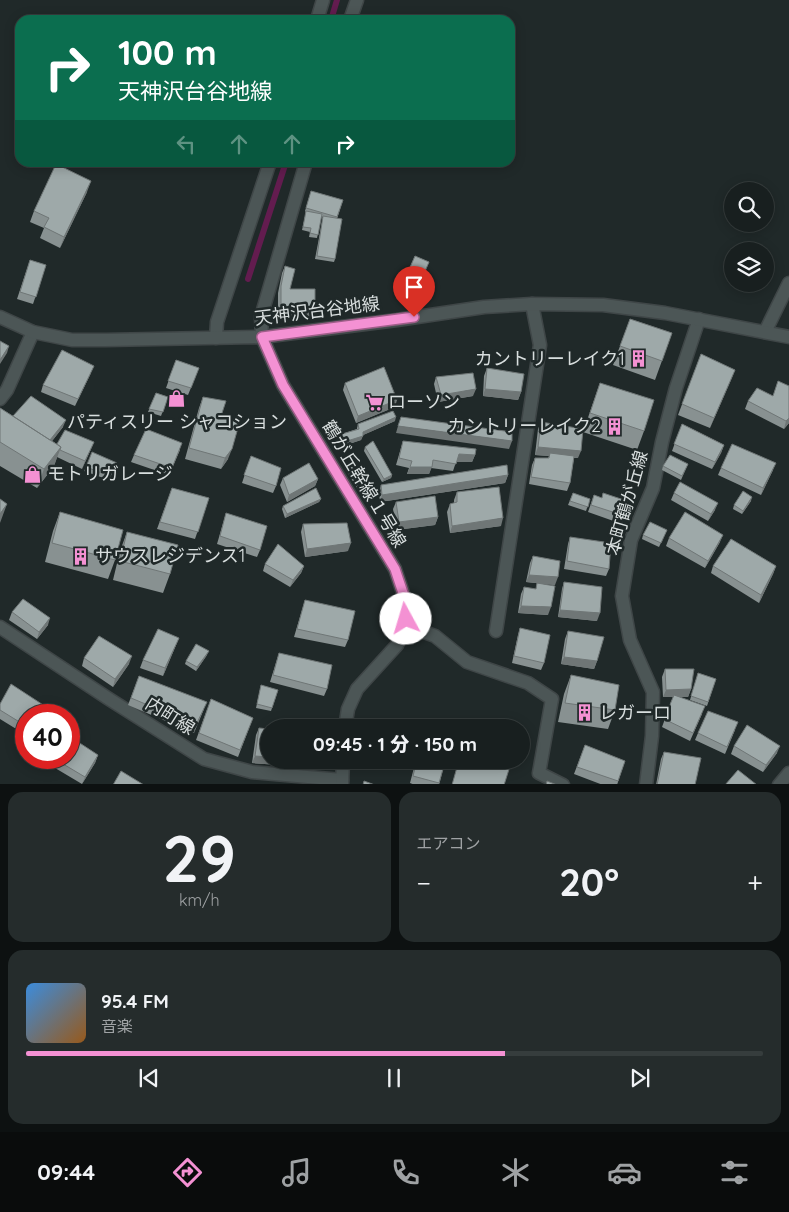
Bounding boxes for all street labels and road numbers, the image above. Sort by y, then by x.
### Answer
street label: 天神沢台谷地線 [253,291,381,330]
street label: 鶴が丘幹線１号線 [317,416,411,551]
street label: 本町鶴が丘線 [601,448,652,558]
street label: 内町線 [141,692,199,740]

